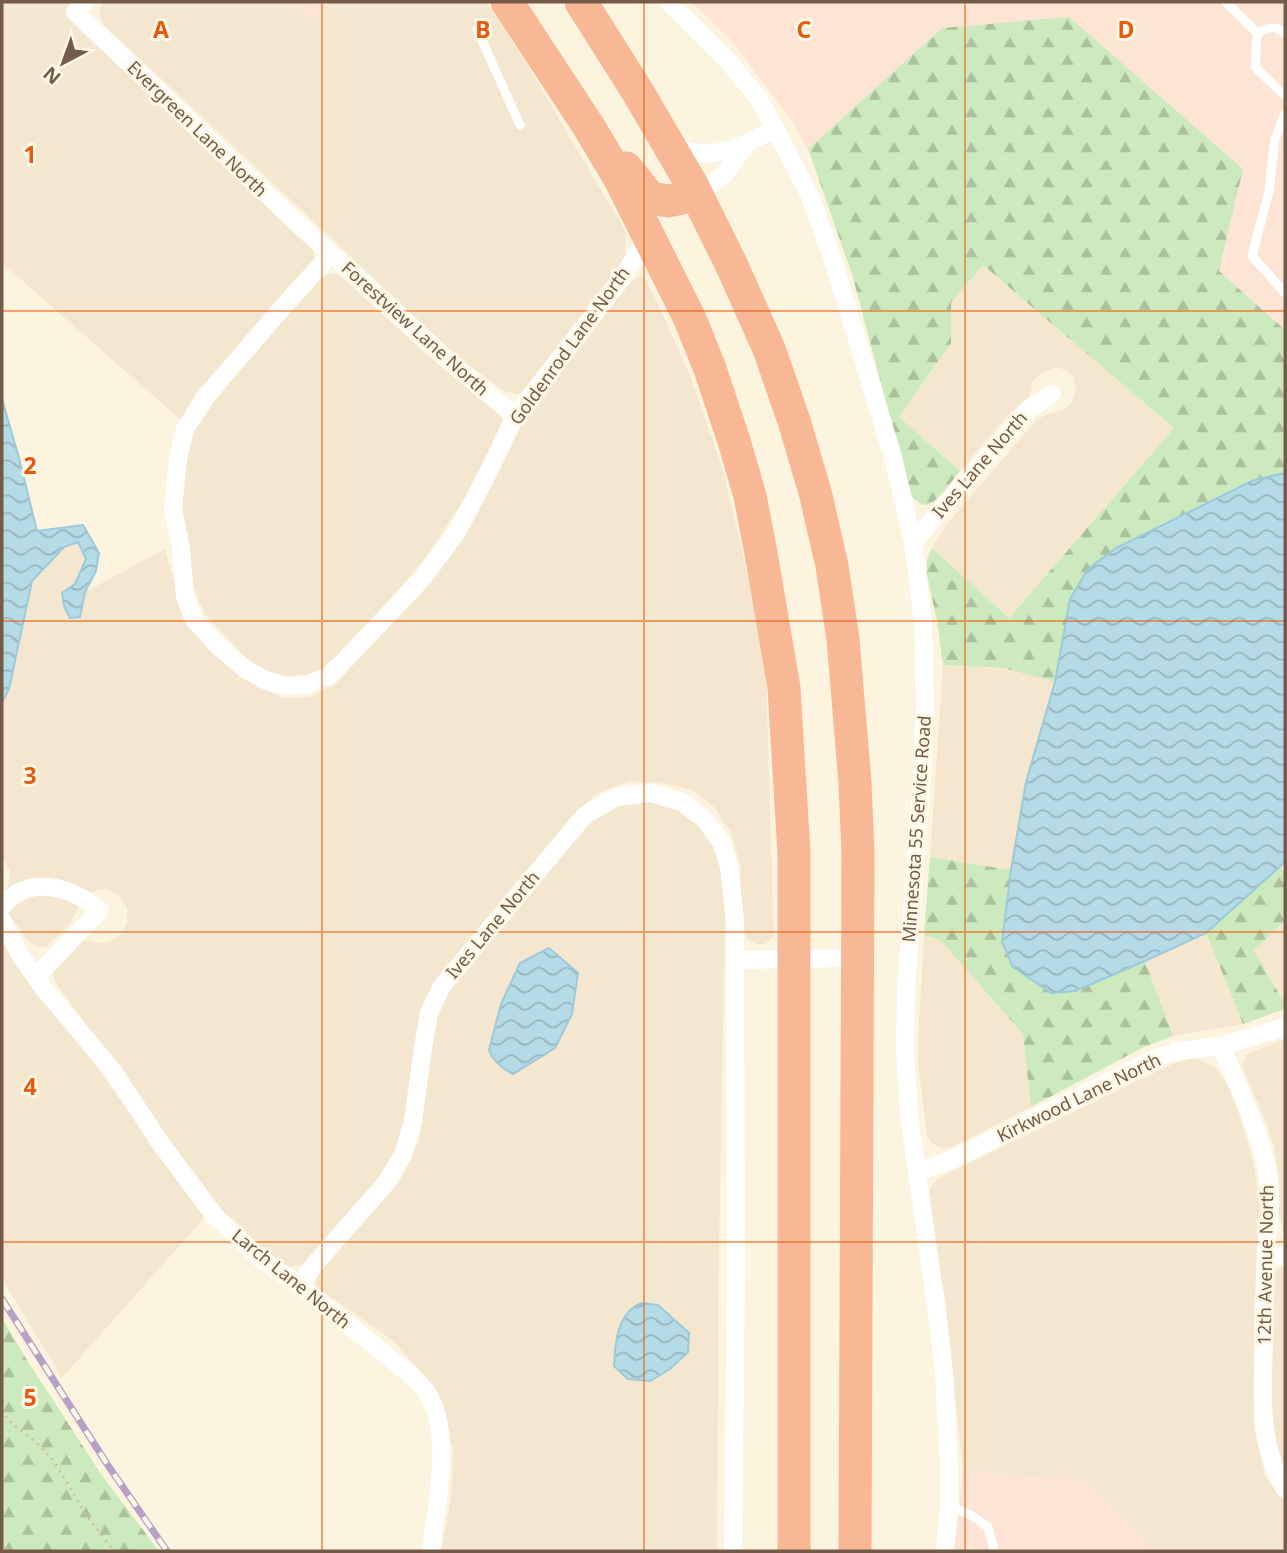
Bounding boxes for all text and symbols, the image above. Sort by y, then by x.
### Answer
text: A [153,13,169,45]
text: B [475,13,491,45]
text: C [797,13,812,45]
text: D [1118,13,1134,45]
north arrow [28,28,98,98]
street label: Evergreen Lane North [122,55,273,201]
text: N [37,61,66,91]
text: 1 [23,138,37,170]
street label: Forestview Lane North [337,256,494,401]
street label: Goldenrod Lane North [504,262,635,429]
street label: Ives Lane North [926,406,1032,523]
text: 2 [23,449,37,481]
street label: Minnesota 55 Service Road [896,715,936,943]
text: 3 [23,759,37,791]
street label: Ives Lane North [440,865,544,983]
street label: Kirkwood Lane North [993,1047,1165,1147]
text: 4 [23,1070,37,1102]
street label: 12th Avenue North [1252,1185,1278,1345]
street label: Larch Lane North [227,1223,356,1334]
text: 5 [23,1381,37,1413]

